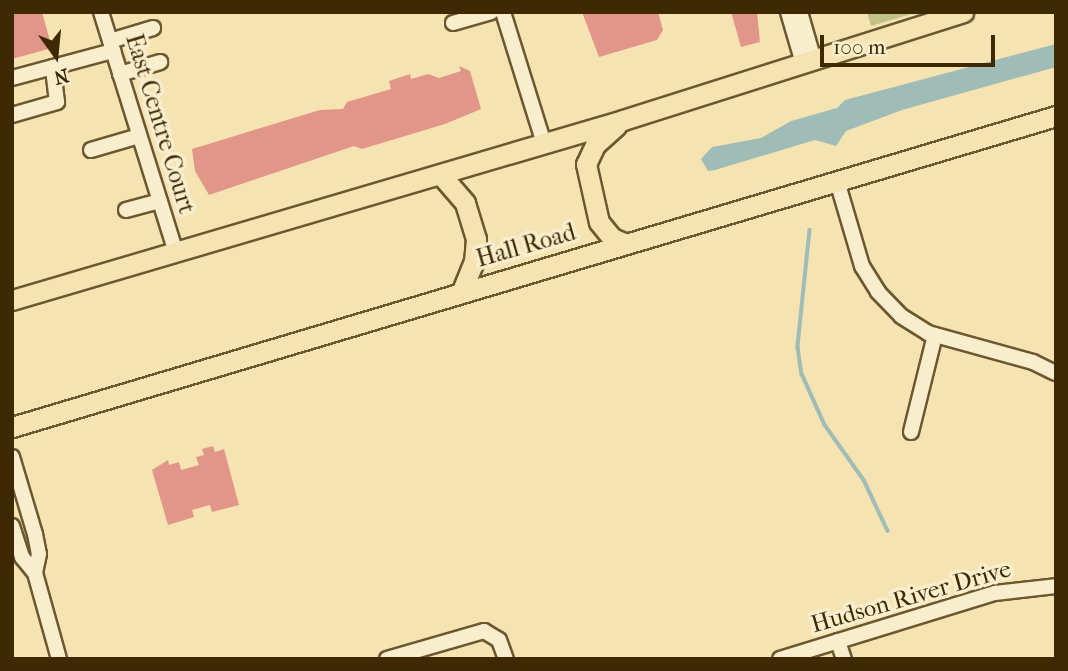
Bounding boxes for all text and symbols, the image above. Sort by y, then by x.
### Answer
north arrow [21,21,91,91]
scale bar [823,21,998,65]
street label: East Centre Court [119,31,201,217]
text: 100 m [833,35,886,59]
text: N [52,64,71,89]
street label: Hall Road [473,218,579,274]
street label: Hudson River Drive [808,555,1014,639]

